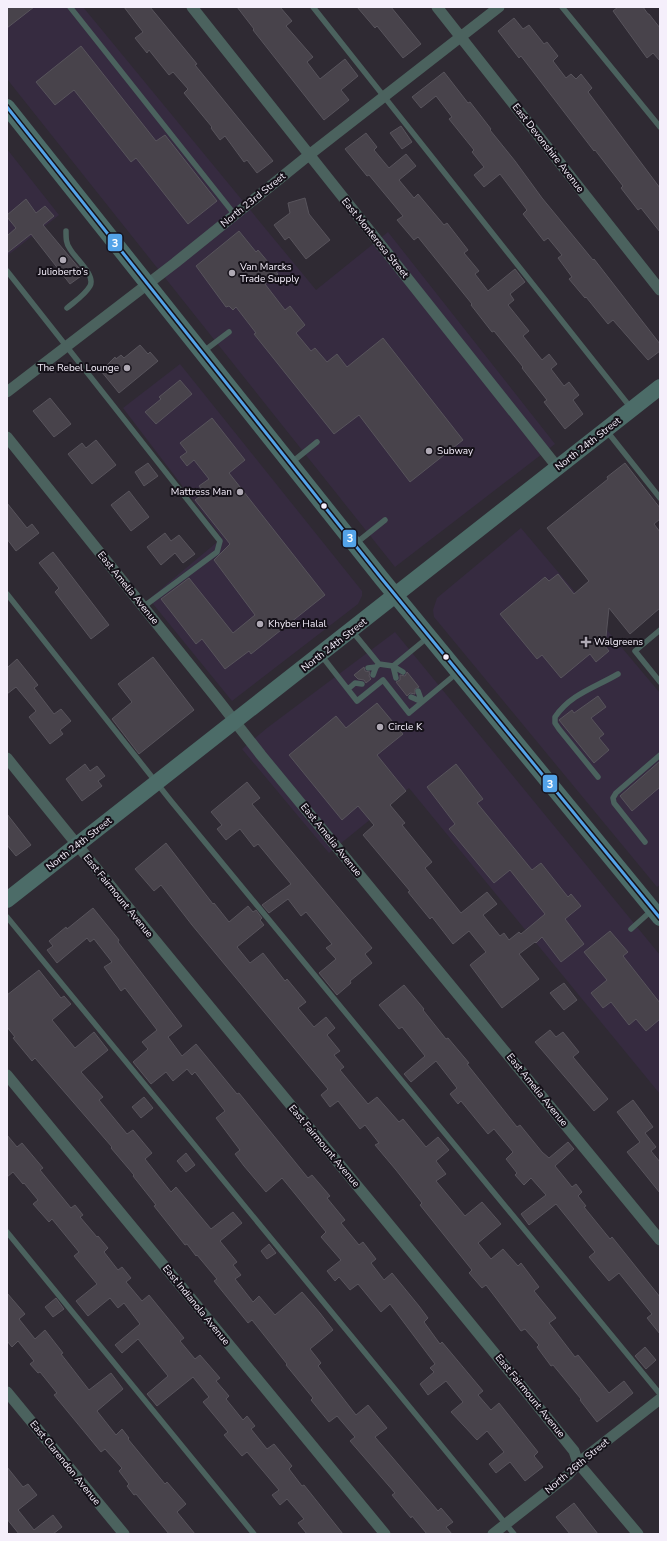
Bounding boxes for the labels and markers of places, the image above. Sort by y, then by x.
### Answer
marker: Julioberto’s [58,255,68,265]
place label: Van Marcks Trade Supply [239,260,300,286]
place label: Julioberto’s [37,265,88,279]
marker: Van Marcks Trade Supply [227,268,237,278]
place label: The Rebel Lounge [37,361,119,375]
marker: The Rebel Lounge [122,363,132,373]
place label: Subway [437,444,474,458]
marker: Subway [424,446,434,456]
place label: Mattress Man [171,485,232,499]
marker: Mattress Man [235,487,245,497]
unlabelled marker [319,501,329,511]
place label: Khyber Halal [268,617,326,631]
marker: Khyber Halal [255,619,265,629]
place label: Walgreens [594,635,643,649]
marker: Walgreens [581,637,591,647]
unlabelled marker [441,652,451,662]
place label: Circle K [388,720,423,734]
marker: Circle K [375,722,385,732]

